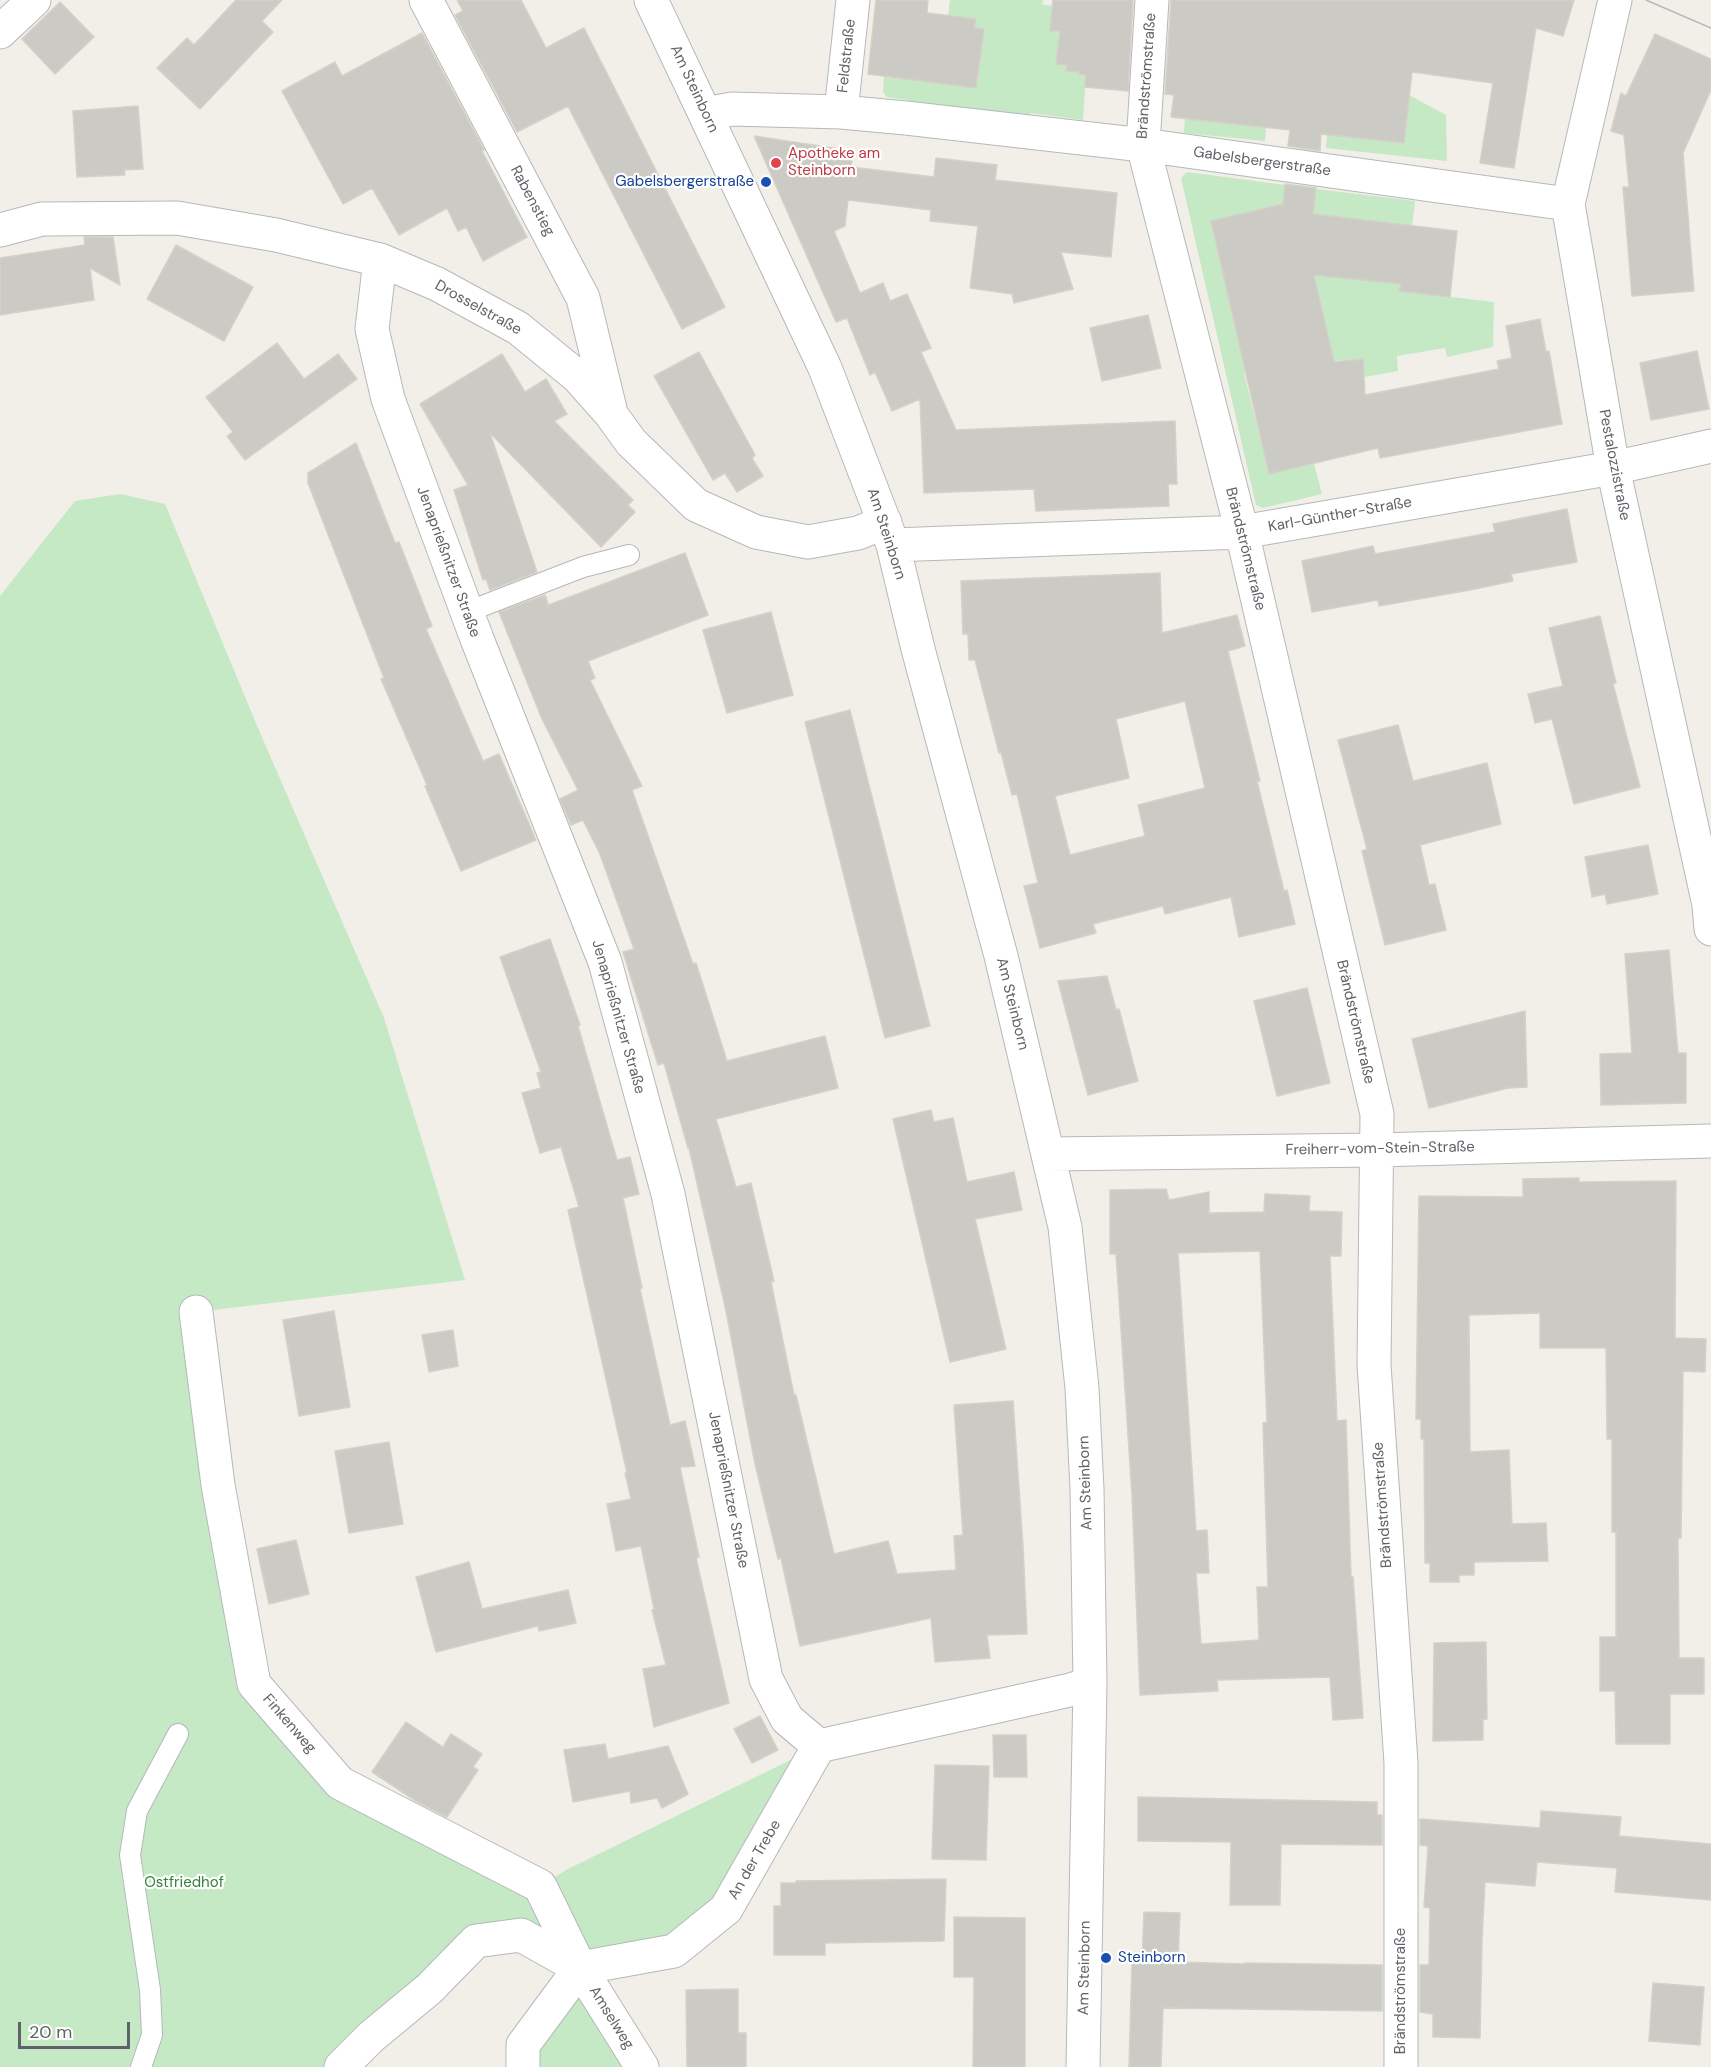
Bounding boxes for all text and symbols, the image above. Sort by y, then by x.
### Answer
street label: Brändströmstraße [1134,12,1160,140]
street label: Feldstraße [834,18,860,94]
street label: Am Steinborn [666,42,722,136]
street label: Gabelsbergerstraße [1192,143,1332,181]
place label: Apotheke am Steinborn [788,145,880,180]
marker: Apotheke am Steinborn [769,156,783,170]
street label: Rabenstieg [506,163,558,239]
place label: Gabelsbergerstraße [615,173,754,191]
marker: Gabelsbergerstraße [759,175,773,189]
street label: Drosselstraße [431,277,525,339]
street label: Pestalozzistraße [1594,408,1634,522]
street label: Jenaprießnitzer Straße [412,484,484,640]
street label: Am Steinborn [863,486,909,582]
street label: Brändströmstraße [1221,486,1269,612]
street label: Karl-Günther-Straße [1267,494,1413,536]
street label: Jenaprießnitzer Straße [587,938,649,1096]
street label: Am Steinborn [992,956,1032,1052]
street label: Brändströmstraße [1332,958,1378,1086]
street label: Freiherr-vom-Stein-Straße [1285,1138,1475,1160]
street label: Jenaprießnitzer Straße [704,1410,752,1570]
street label: Am Steinborn [1075,1435,1097,1531]
street label: Brändströmstraße [1370,1441,1396,1569]
street label: Finkenweg [258,1691,320,1757]
street label: An der Trebe [725,1817,785,1903]
park label: Ostfriedhof [144,1874,224,1892]
street label: Am Steinborn [1075,1920,1095,2016]
street label: Brändströmstraße [1392,1928,1410,2054]
place label: Steinborn [1118,1949,1186,1967]
marker: Steinborn [1099,1951,1113,1965]
street label: Amselweg [585,1983,637,2053]
scale bar [21,2010,134,2048]
text: 20 m [29,2020,72,2044]

